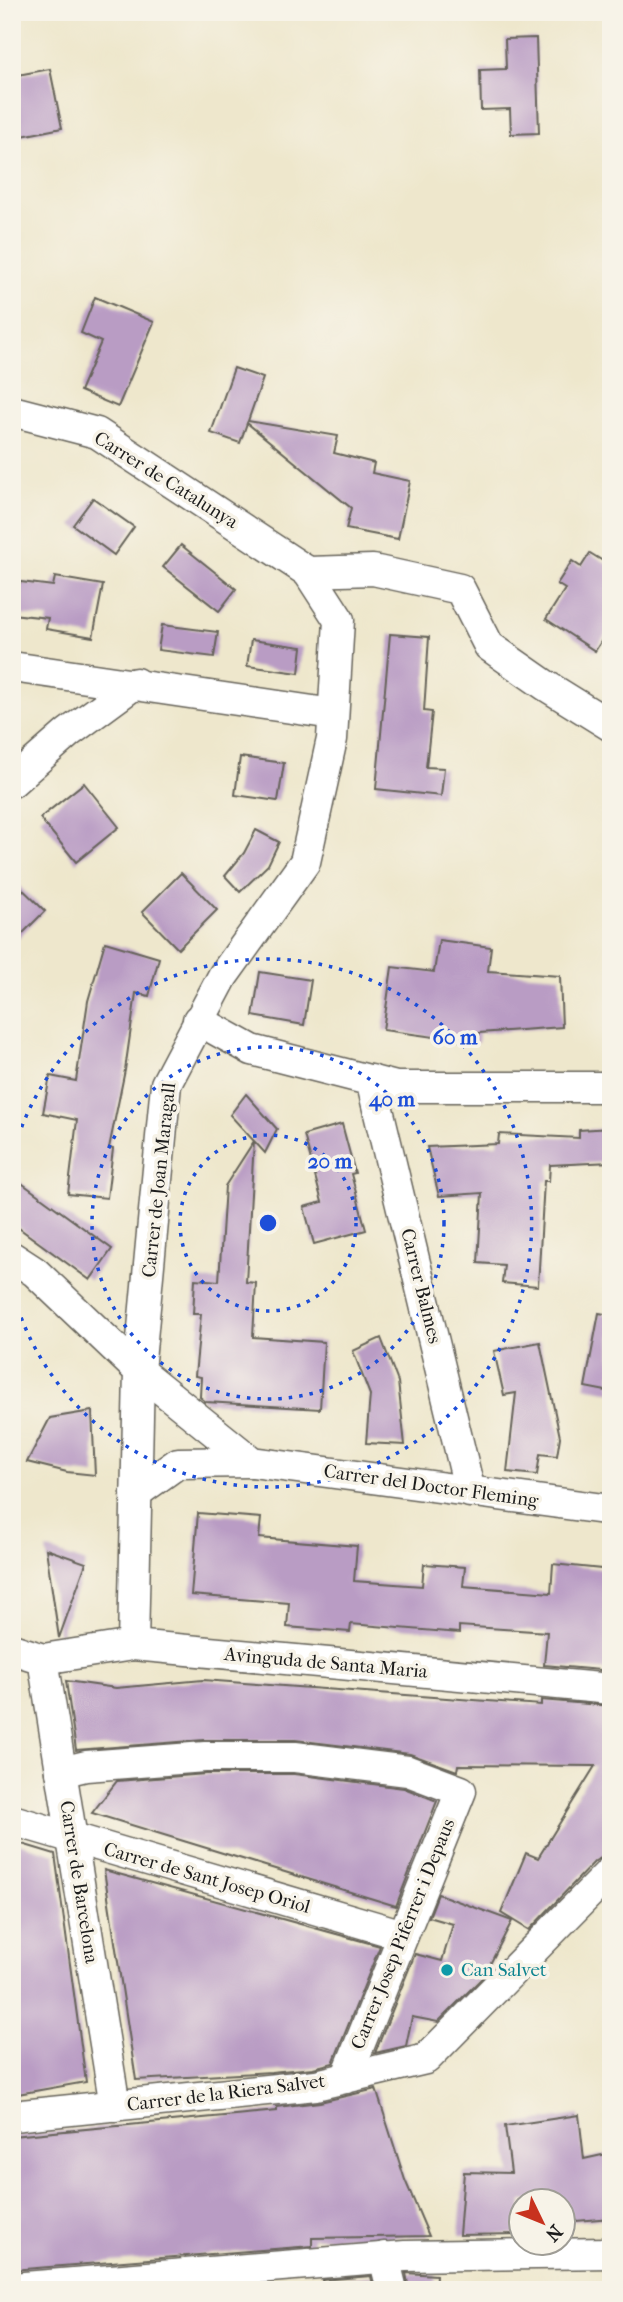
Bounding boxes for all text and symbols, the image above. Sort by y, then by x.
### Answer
street label: Carrer de Catalunya [90,427,242,533]
text: 60 m [433,1025,478,1049]
street label: Carrer de Joan Maragall [138,1081,180,1279]
text: 40 m [368,1087,416,1112]
text: 20 m [308,1149,353,1173]
centre of rings [256,1211,280,1235]
street label: Carrer Balmes [396,1226,446,1346]
street label: Carrer del Doctor Fleming [322,1460,541,1512]
street label: Avinguda de Santa Maria [222,1643,429,1683]
street label: Carrer de Barcelona [55,1799,103,1965]
street label: Carrer Josep Piferrer i Depaus [347,1815,459,2053]
street label: Carrer de Sant Josep Oriol [101,1838,313,1918]
place label: Can Salvet [461,1959,547,1981]
marker: Can Salvet [439,1962,455,1978]
street label: Carrer de la Riera Salvet [126,2070,327,2116]
north arrow [508,2186,578,2256]
text: N [540,2220,567,2246]

